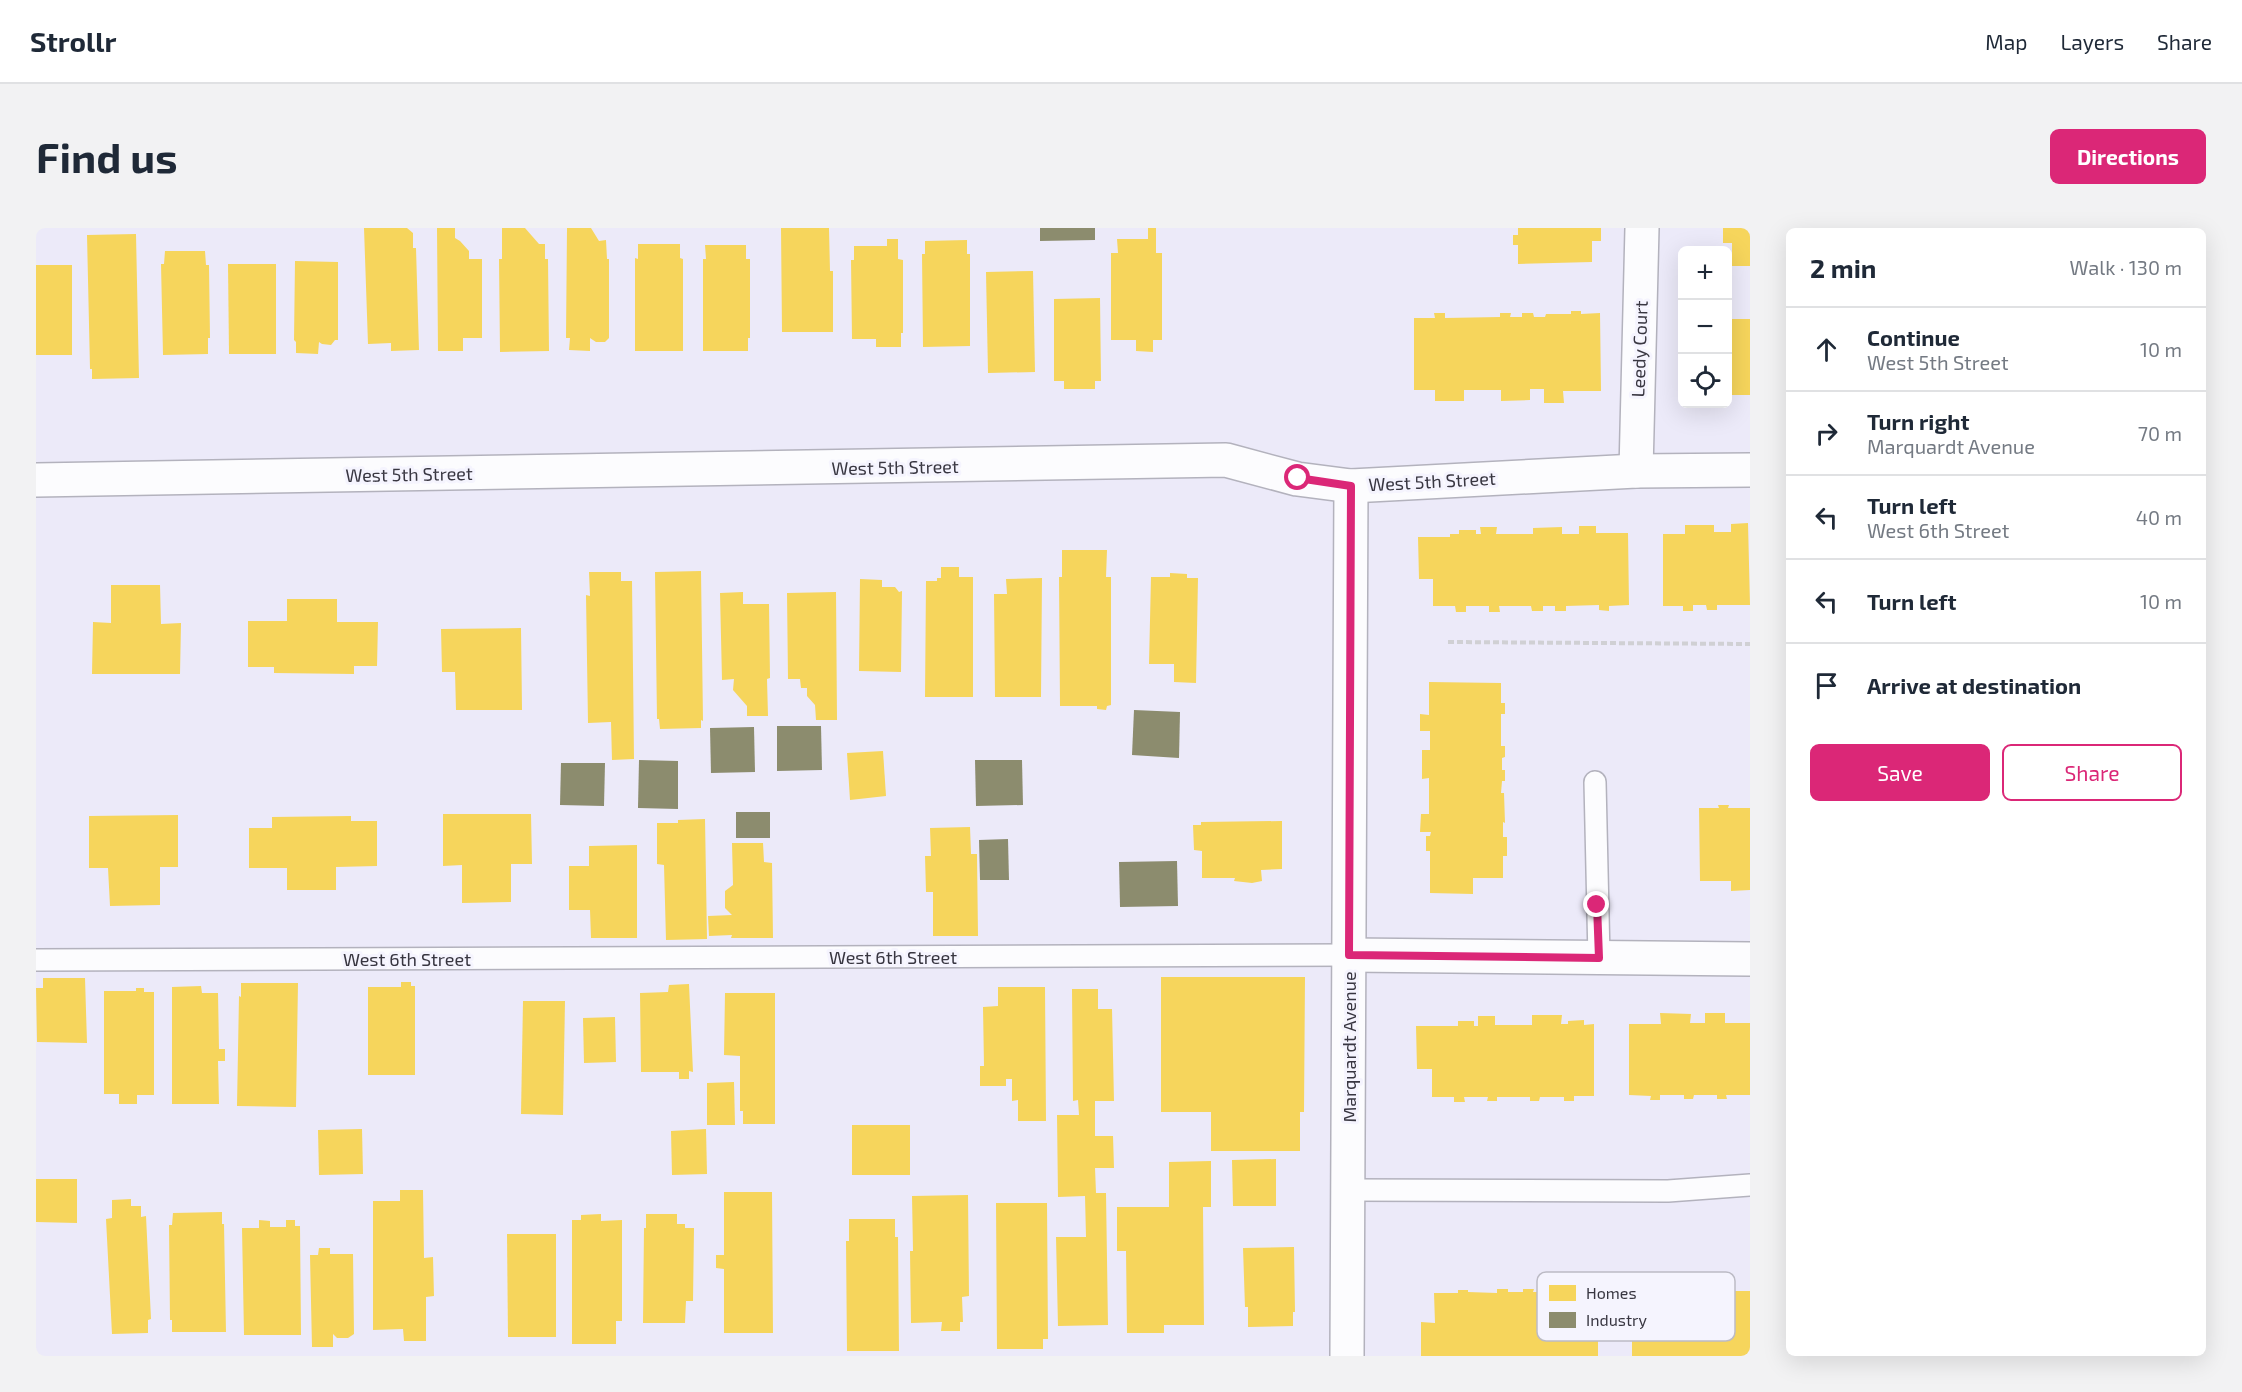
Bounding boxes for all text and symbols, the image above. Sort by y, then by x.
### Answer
text: Strollr [30,24,116,58]
text: Map [1985,29,2027,54]
text: Layers [2060,29,2124,54]
text: Share [2157,29,2212,54]
button: Directions [2050,129,2206,184]
text: Find us [36,131,178,181]
map controls [1678,246,1732,408]
button: + [1678,246,1732,300]
text: 2 min [1810,252,1876,283]
text: Walk · 130 m [2070,255,2182,279]
street label: Leedy Court [1626,300,1652,398]
button: − [1678,300,1732,354]
text: Continue [1867,324,1960,350]
icon: ahead [1810,333,1843,366]
text: 10 m [2140,337,2182,361]
text: West 5th Street [1867,350,2009,374]
button: locate [1678,354,1732,408]
text: Turn right [1867,408,1969,434]
icon: right [1810,417,1843,450]
text: 70 m [2138,421,2182,445]
text: Marquardt Avenue [1867,434,2035,458]
street label: West 5th Street [831,455,959,479]
street label: West 5th Street [345,462,473,486]
route start [1284,464,1310,490]
street label: West 5th Street [1368,467,1496,495]
text: Turn left [1867,492,1956,518]
icon: left [1810,501,1843,534]
text: 40 m [2136,505,2182,529]
text: West 6th Street [1867,518,2009,542]
icon: left [1810,585,1843,618]
text: Turn left [1867,588,1956,614]
text: 10 m [2140,589,2182,613]
icon: arrive [1810,669,1843,702]
text: Arrive at destination [1867,672,2081,698]
button: Save [1810,744,1990,801]
button: Share [2002,744,2182,801]
route end [1583,891,1609,917]
street label: West 6th Street [829,946,957,968]
street label: West 6th Street [343,948,471,970]
street label: Marquardt Avenue [1338,971,1360,1123]
legend [1537,1272,1735,1341]
text: Homes [1586,1283,1637,1302]
text: Industry [1586,1310,1647,1329]

